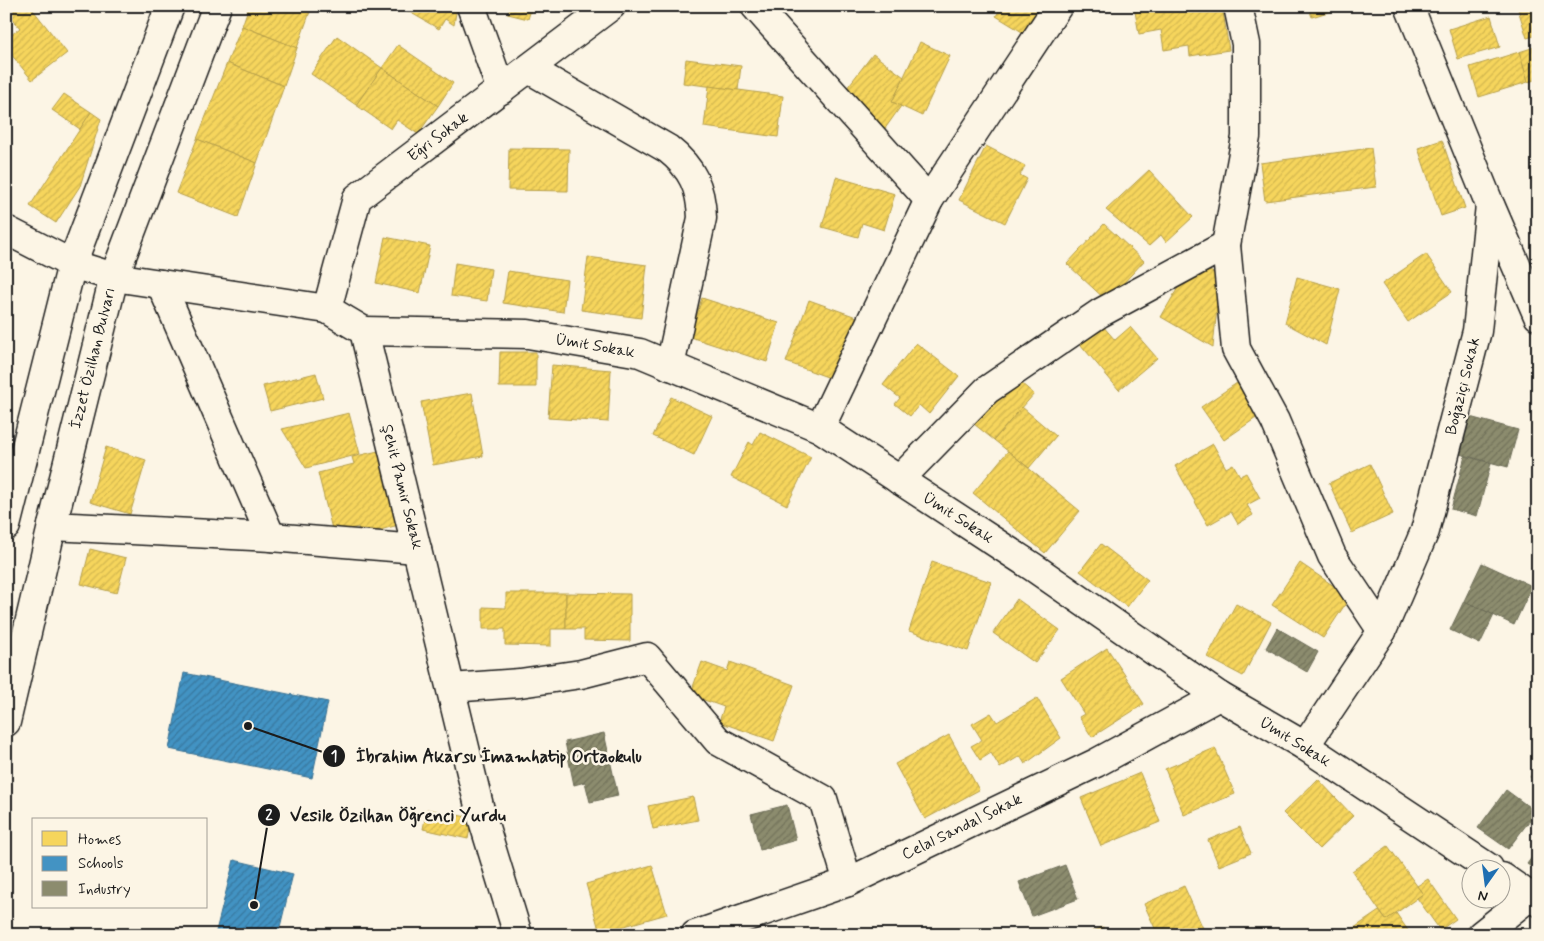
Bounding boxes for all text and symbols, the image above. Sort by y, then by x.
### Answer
street label: Eğri Sokak [403,107,473,167]
street label: İzzet Özilhan Bulvarı [65,285,121,431]
street label: Ümit Sokak [554,329,636,363]
street label: Boğaziçi Sokak [1441,335,1485,437]
street label: Şehit Pamir Sokak [376,422,428,552]
street label: Ümit Sokak [919,487,997,549]
street label: Ümit Sokak [1255,712,1335,772]
callout: İbrahim Akarsu İmamhatip Ortaokulu [321,739,652,772]
text: İbrahim Akarsu İmamhatip Ortaokulu [356,745,642,769]
text: 1 [331,747,337,767]
street label: Celal Sandal Sokak [899,789,1025,865]
callout: Vesile Özilhan Öğrenci Yurdu [257,799,514,832]
text: Vesile Özilhan Öğrenci Yurdu [290,804,506,828]
text: 2 [265,806,273,826]
legend [32,818,208,908]
text: Homes [78,830,121,850]
text: Schools [78,854,124,874]
north arrow [1462,858,1512,908]
text: Industry [78,880,131,900]
text: N [1476,886,1490,906]

